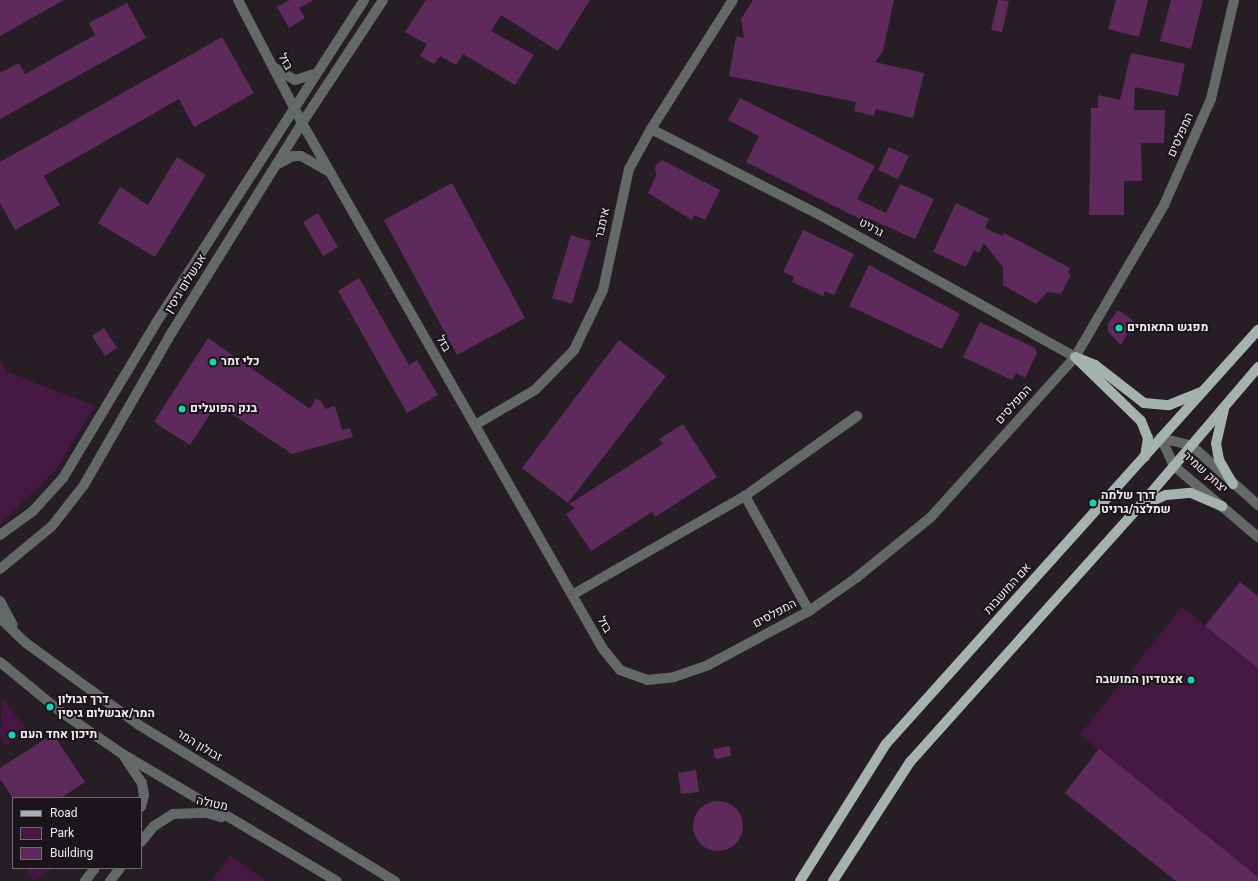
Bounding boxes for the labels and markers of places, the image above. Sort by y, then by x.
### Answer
place label: מפגש התאומים [1127,321,1208,335]
marker: מפגש התאומים [1114,323,1124,333]
place label: כלי זמר [221,355,260,369]
marker: כלי זמר [208,357,218,367]
place label: בנק הפועלים [190,402,257,416]
marker: בנק הפועלים [177,404,187,414]
place label: דרך שלמה שמלצר/גרניט [1101,489,1171,517]
marker: דרך שלמה שמלצר/גרניט [1088,498,1098,508]
place label: אצטדיון המושבה [1095,673,1183,687]
marker: אצטדיון המושבה [1186,675,1196,685]
place label: דרך זבולון המר/אבשלום גיסין [58,693,155,721]
marker: דרך זבולון המר/אבשלום גיסין [45,702,55,712]
place label: תיכון אחד העם [20,728,97,742]
marker: תיכון אחד העם [7,730,17,740]

